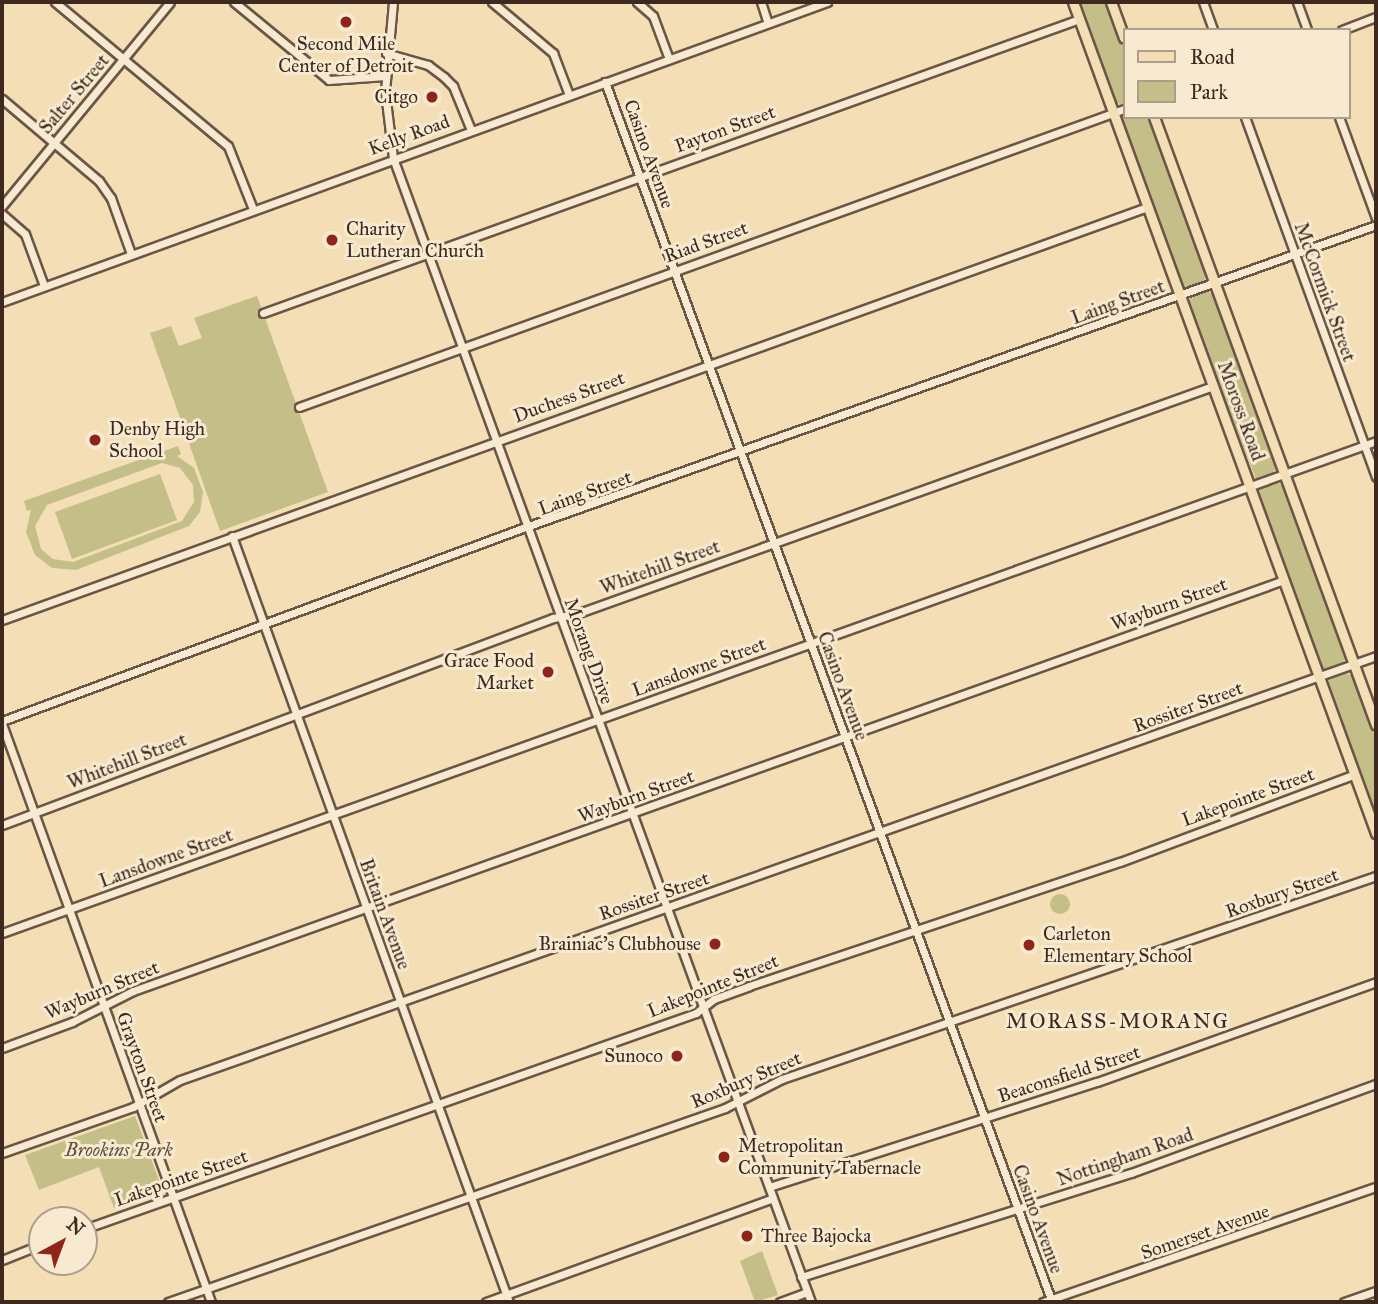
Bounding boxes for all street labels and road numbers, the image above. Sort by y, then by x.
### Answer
street label: Salter Street [34,49,114,139]
street label: Casino Avenue [619,96,679,212]
street label: Payton Street [672,100,778,158]
street label: Kelly Road [365,110,453,160]
street label: Riad Street [661,216,751,268]
street label: McCormick Street [1289,219,1361,365]
street label: Laing Street [1068,275,1168,329]
street label: Moross Road [1212,358,1270,464]
street label: Duchess Street [510,366,628,428]
street label: Laing Street [535,466,635,520]
street label: Whitehill Street [597,535,723,599]
street label: Wayburn Street [1108,572,1230,636]
street label: Morang Drive [559,595,619,707]
street label: Casino Avenue [813,628,873,744]
street label: Lansdowne Street [629,632,769,702]
street label: Rossiter Street [1130,677,1246,737]
street label: Whitehill Street [64,728,190,794]
street label: Lakepointe Street [1179,762,1317,832]
street label: Wayburn Street [575,764,697,828]
street label: Lansdowne Street [96,823,236,893]
street label: Britain Avenue [354,856,416,972]
street label: Roxbury Street [1223,863,1341,923]
street label: Rossiter Street [596,867,712,925]
street label: Lakepointe Street [644,949,782,1023]
street label: Wayburn Street [41,956,163,1024]
street label: Grayton Street [111,1009,173,1125]
street label: Beaconsfield Street [995,1040,1143,1108]
street label: Roxbury Street [687,1046,805,1114]
street label: Nottingham Road [1054,1123,1196,1191]
street label: Lakepointe Street [111,1145,251,1211]
street label: Casino Avenue [1008,1161,1068,1277]
street label: Somerset Avenue [1138,1199,1272,1265]

